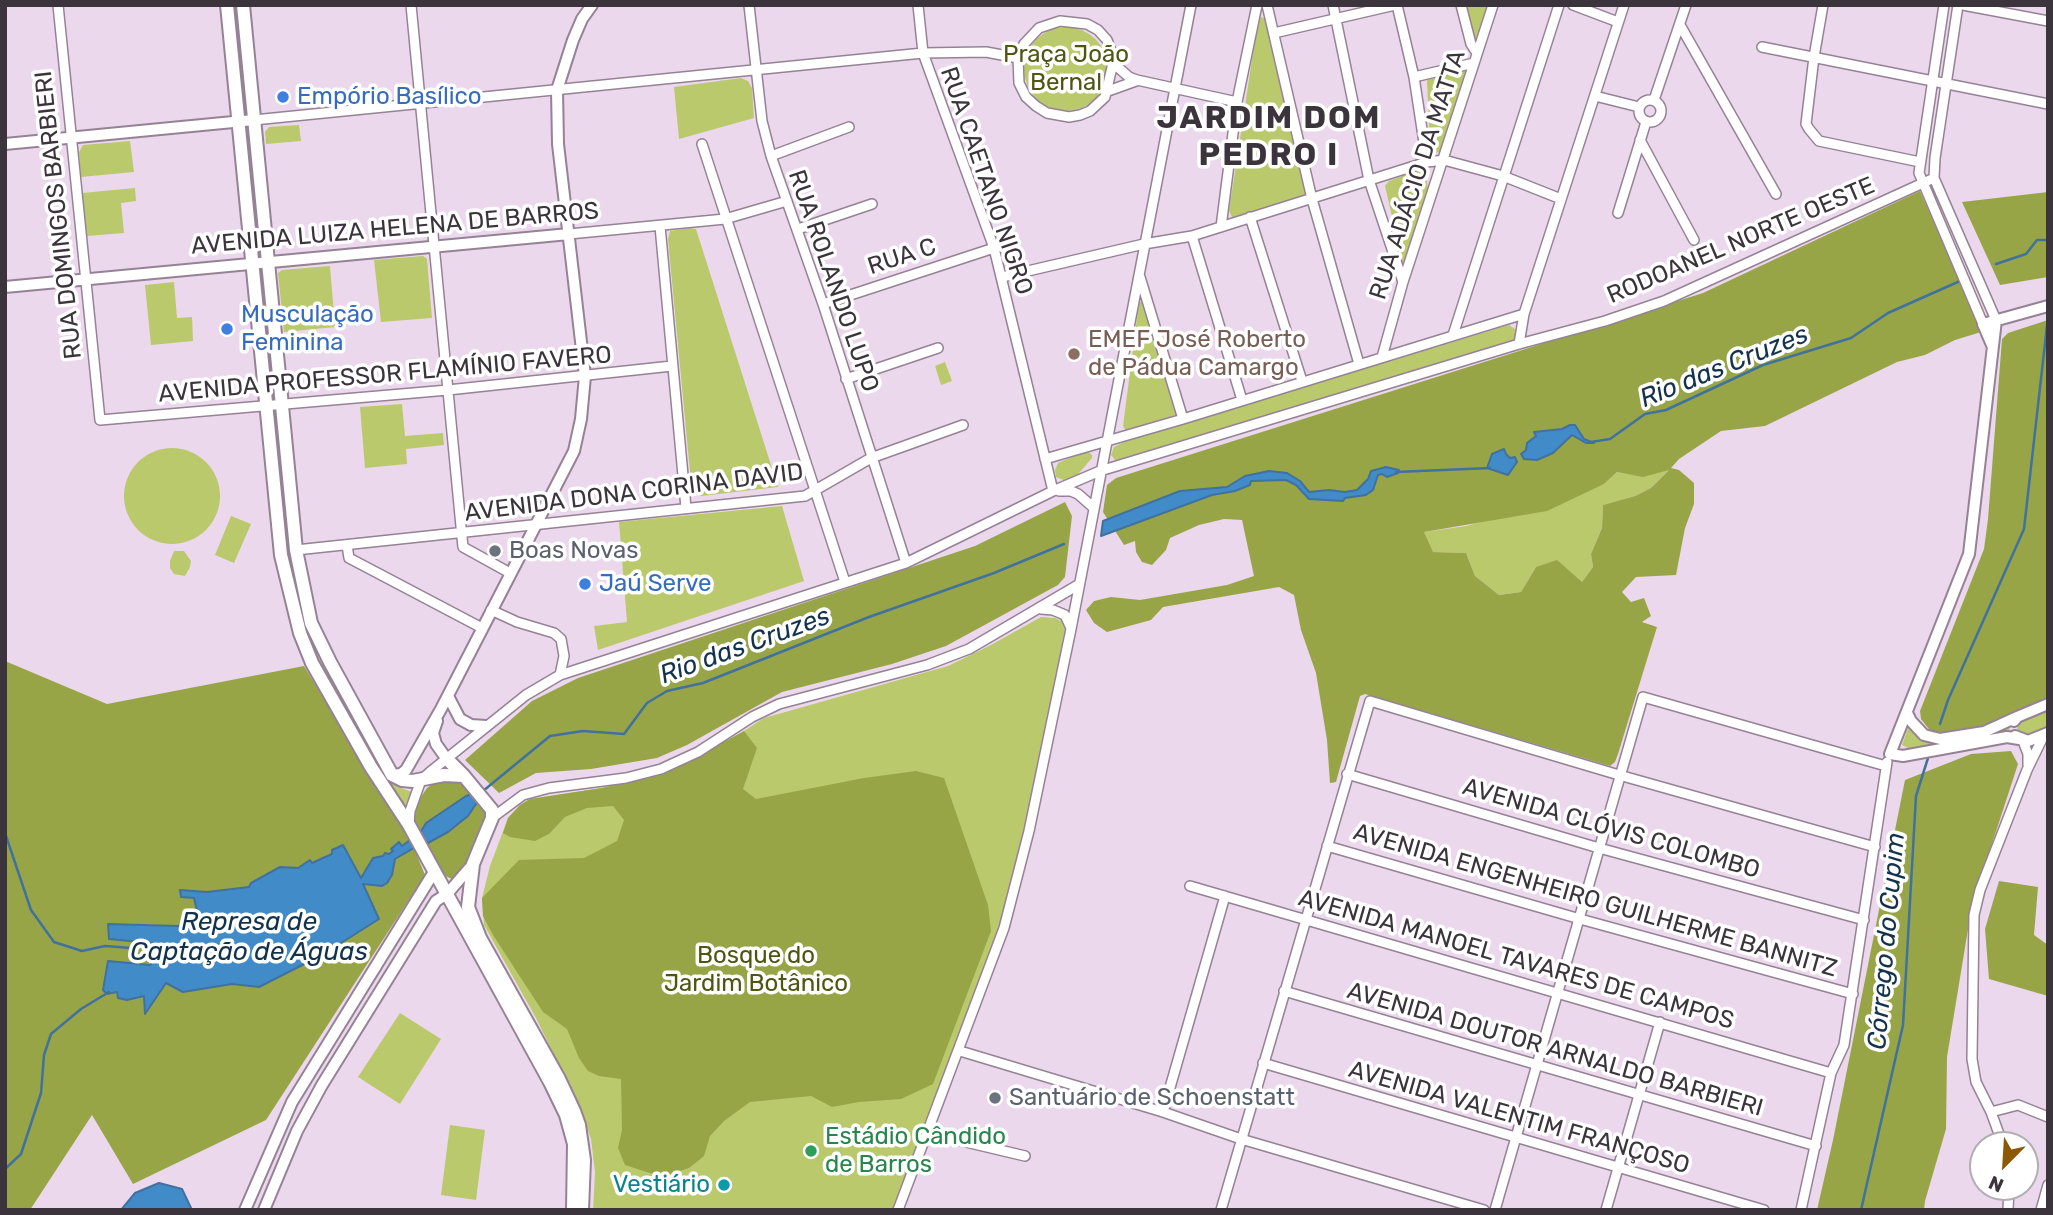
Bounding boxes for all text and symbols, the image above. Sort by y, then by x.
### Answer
park label: Praça João Bernal [1003,41,1129,97]
street label: RUA ADÁCIO DA MATTA [1364,47,1472,303]
street label: RUA CAETANO NIGRO [933,63,1039,299]
street label: RUA DOMINGOS BARBIERI [30,69,88,361]
place label: Empório Basílico [297,83,482,111]
marker: Empório Basílico [275,89,291,105]
district label: JARDIM DOM PEDRO I [1158,100,1380,175]
street label: RUA ROLANDO LUPO [782,166,884,396]
street label: RODOANEL NORTE OESTE [1603,172,1879,310]
street label: AVENIDA LUIZA HELENA DE BARROS [190,197,600,261]
street label: RUA C [864,232,940,282]
place label: Musculação Feminina [241,301,374,357]
water label: Rio das Cruzes [1635,319,1813,415]
marker: Musculação Feminina [219,321,235,337]
place label: EMEF José Roberto de Pádua Camargo [1088,326,1306,382]
street label: AVENIDA PROFESSOR FLAMÍNIO FAVERO [157,341,613,409]
marker: EMEF José Roberto de Pádua Camargo [1066,346,1082,362]
street label: AVENIDA DONA CORINA DAVID [463,458,805,528]
place label: Boas Novas [509,537,638,565]
marker: Boas Novas [487,543,503,559]
place label: Jaú Serve [599,570,711,598]
marker: Jaú Serve [577,576,593,592]
water label: Rio das Cruzes [656,601,834,691]
street label: AVENIDA CLÓVIS COLOMBO [1459,773,1763,885]
street label: AVENIDA ENGENHEIRO GUILHERME BANNITZ [1350,818,1840,984]
water label: Córrego do Cupim [1862,831,1912,1051]
street label: AVENIDA MANOEL TAVARES DE CAMPOS [1295,884,1737,1036]
water label: Represa de Captação de Águas [130,906,368,968]
park label: Bosque do Jardim Botânico [664,942,848,998]
street label: AVENIDA DOUTOR ARNALDO BARBIERI [1344,977,1766,1123]
street label: AVENIDA VALENTIM FRANÇOSO [1345,1055,1693,1181]
place label: Santuário de Schoenstatt [1009,1084,1295,1112]
marker: Santuário de Schoenstatt [987,1090,1003,1106]
place label: Estádio Cândido de Barros [825,1123,1006,1179]
north arrow [1969,1131,2039,1201]
marker: Estádio Cândido de Barros [803,1143,819,1159]
place label: Vestiário [613,1171,710,1199]
text: N [1985,1171,2007,1197]
marker: Vestiário [716,1177,732,1193]

